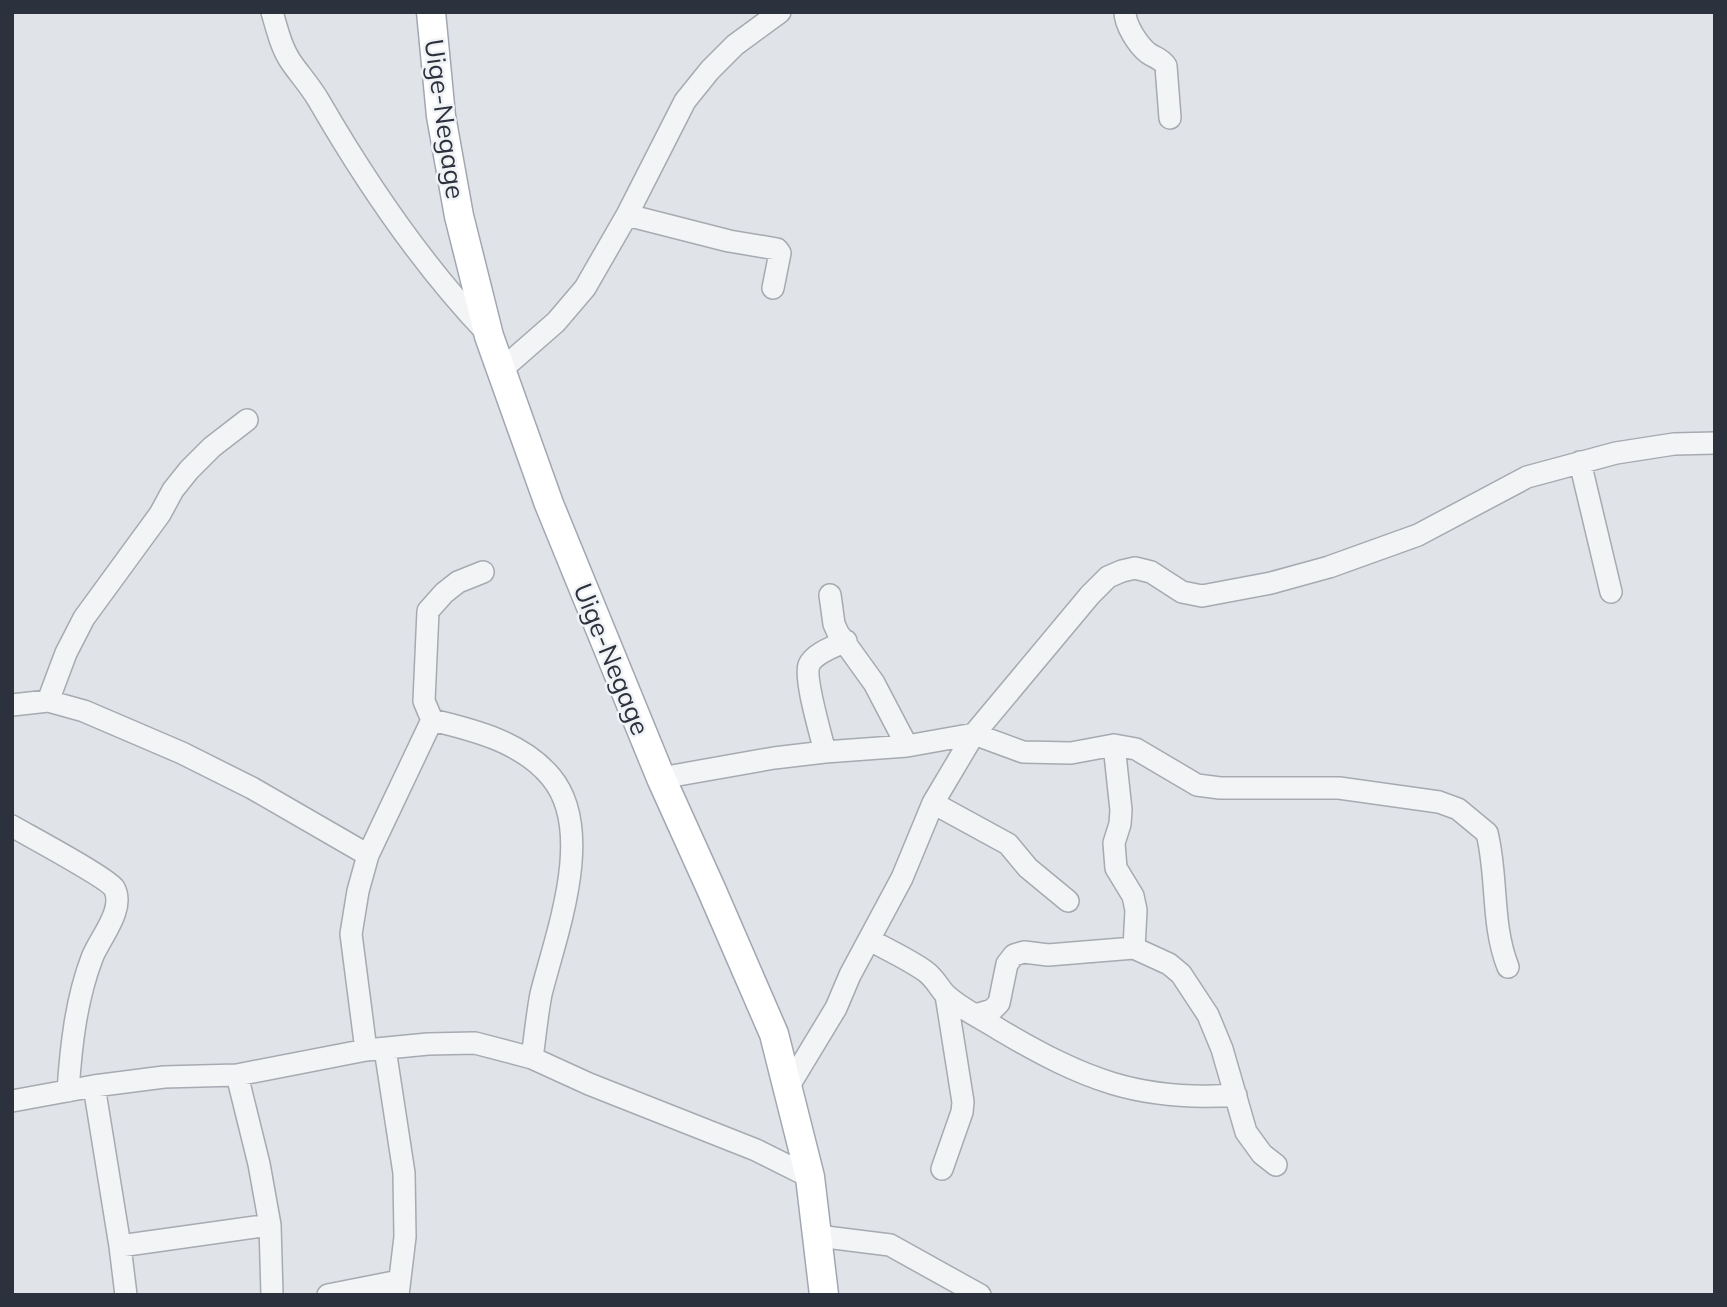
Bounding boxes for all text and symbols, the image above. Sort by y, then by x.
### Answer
street label: Uige-Negage [417,37,473,201]
street label: Uige-Negage [567,578,657,740]

